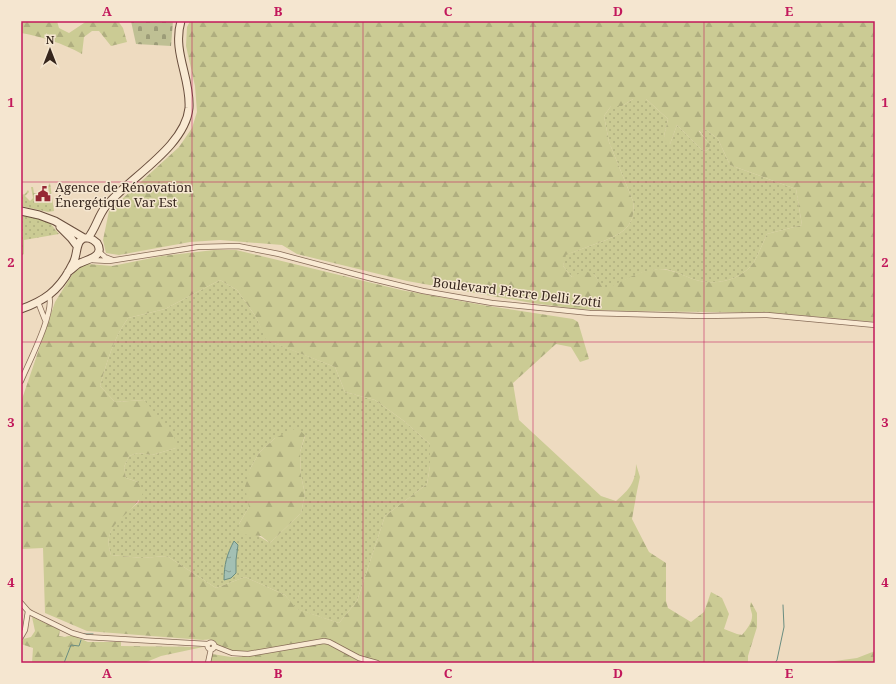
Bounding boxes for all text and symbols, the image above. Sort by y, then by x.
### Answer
text: A [102,2,112,20]
text: B [274,2,283,20]
text: C [444,2,453,20]
text: D [613,2,623,20]
text: E [785,2,794,20]
north arrow [30,30,70,70]
text: N [46,32,55,47]
text: 1 [7,93,15,111]
text: 1 [881,93,889,111]
place label: Agence de Rénovation Énergétique Var Est [55,178,193,211]
public building icon: Agence de Rénovation Énergétique Var Est [34,185,52,203]
text: 2 [7,253,15,271]
text: 2 [881,253,889,271]
street label: Boulevard Pierre Delli Zotti [432,273,602,311]
text: 3 [7,413,15,431]
text: 3 [881,413,889,431]
text: 4 [7,573,15,591]
text: 4 [881,573,889,591]
text: A [102,664,112,682]
text: B [274,664,283,682]
text: C [444,664,453,682]
text: D [613,664,623,682]
text: E [785,664,794,682]

